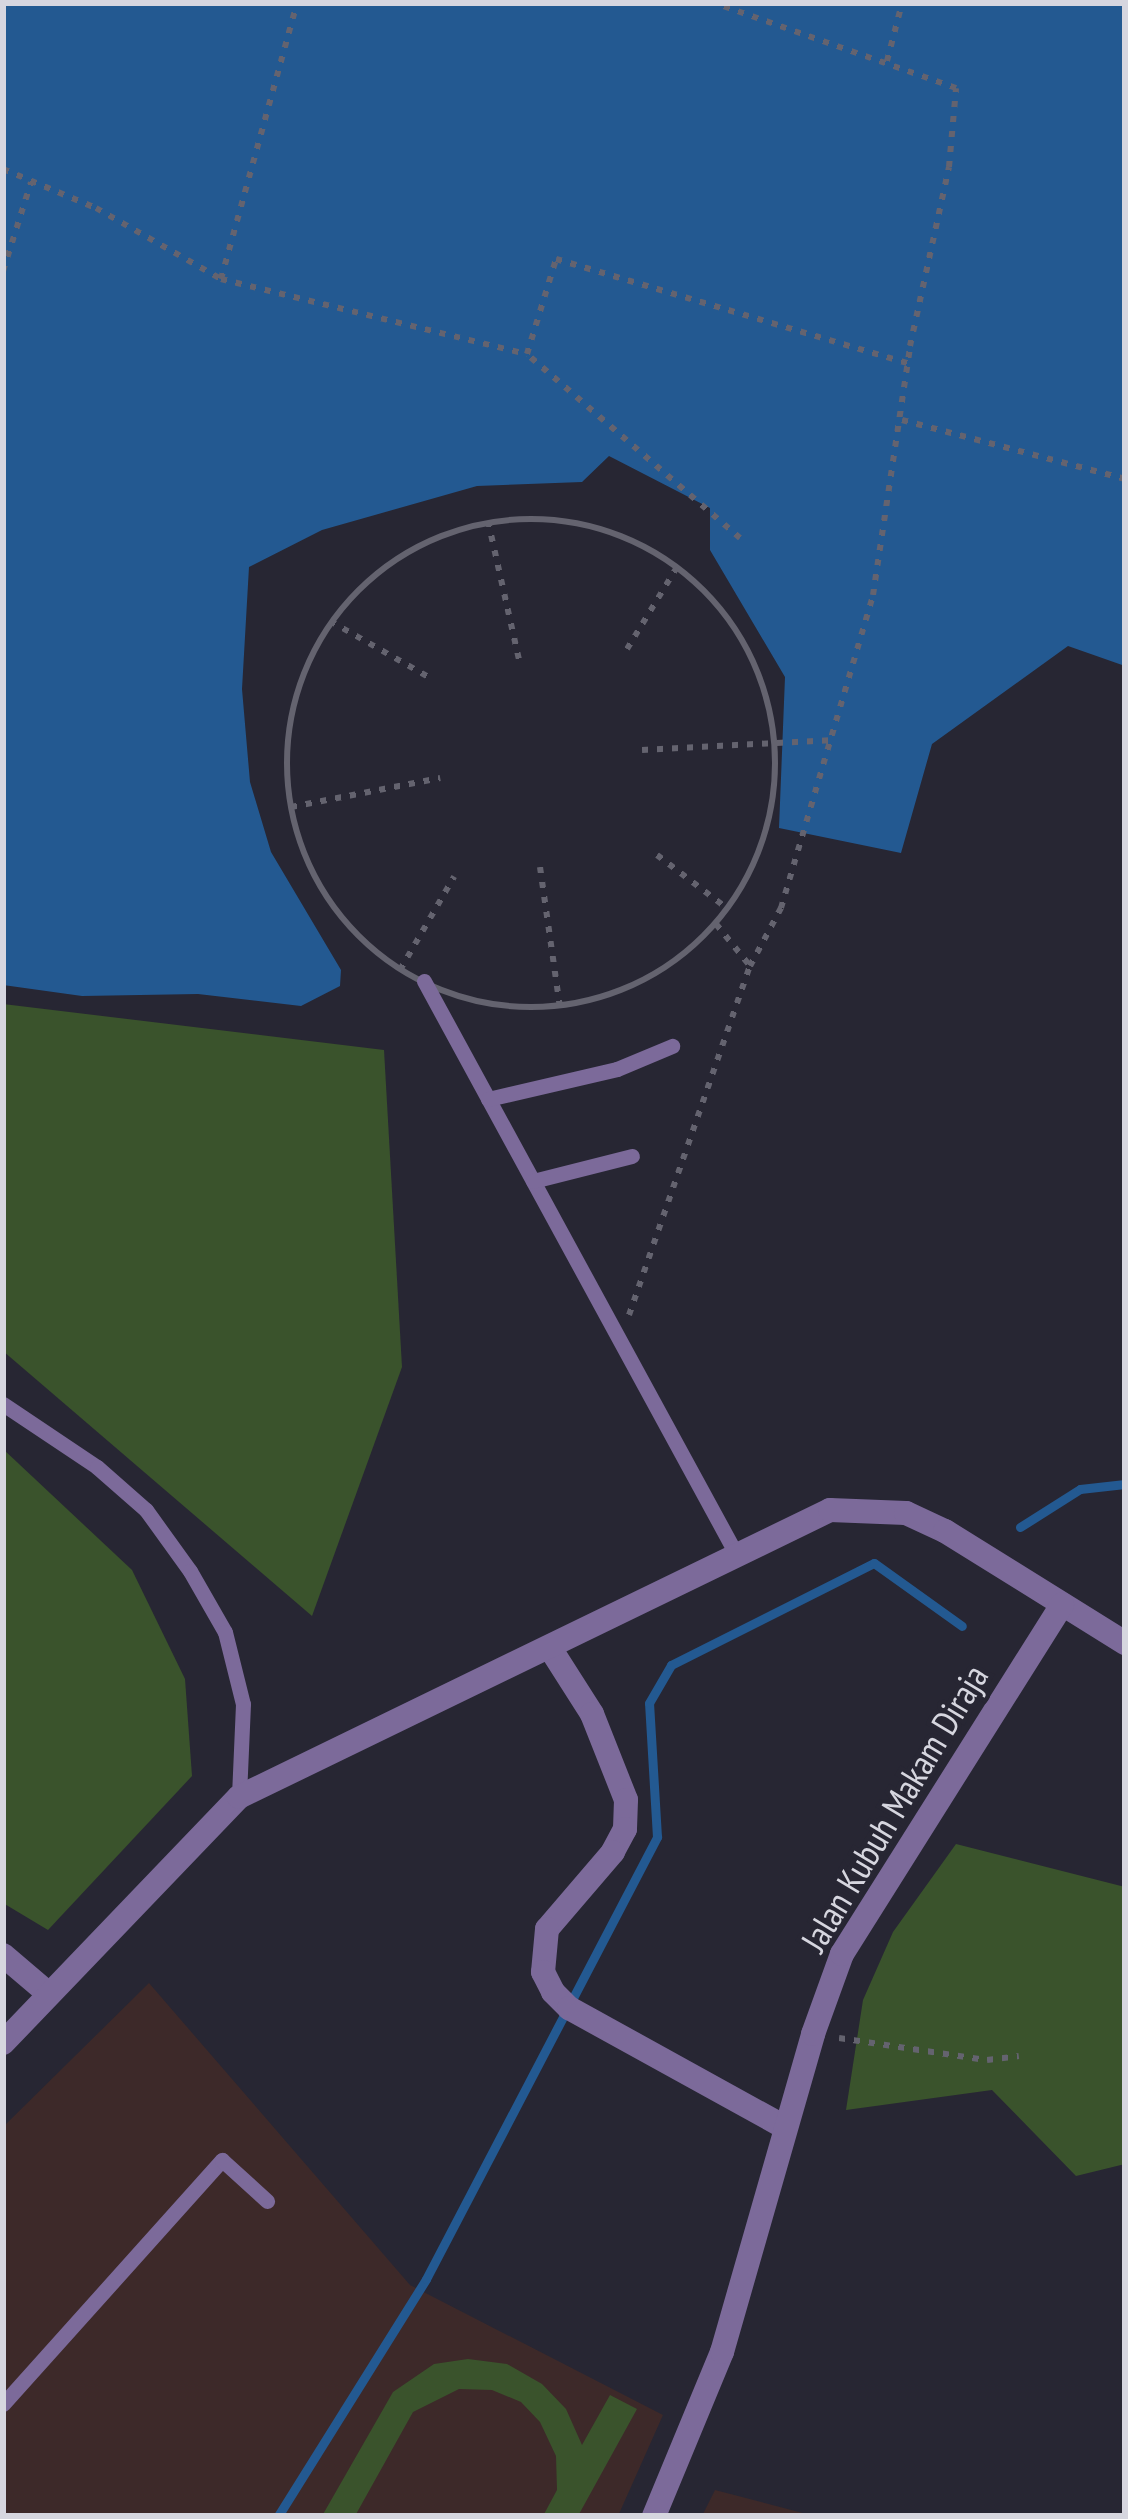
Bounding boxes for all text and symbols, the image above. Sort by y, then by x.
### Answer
street label: Jalan Kubuh Makam Diraja [791,1657,997,1959]

